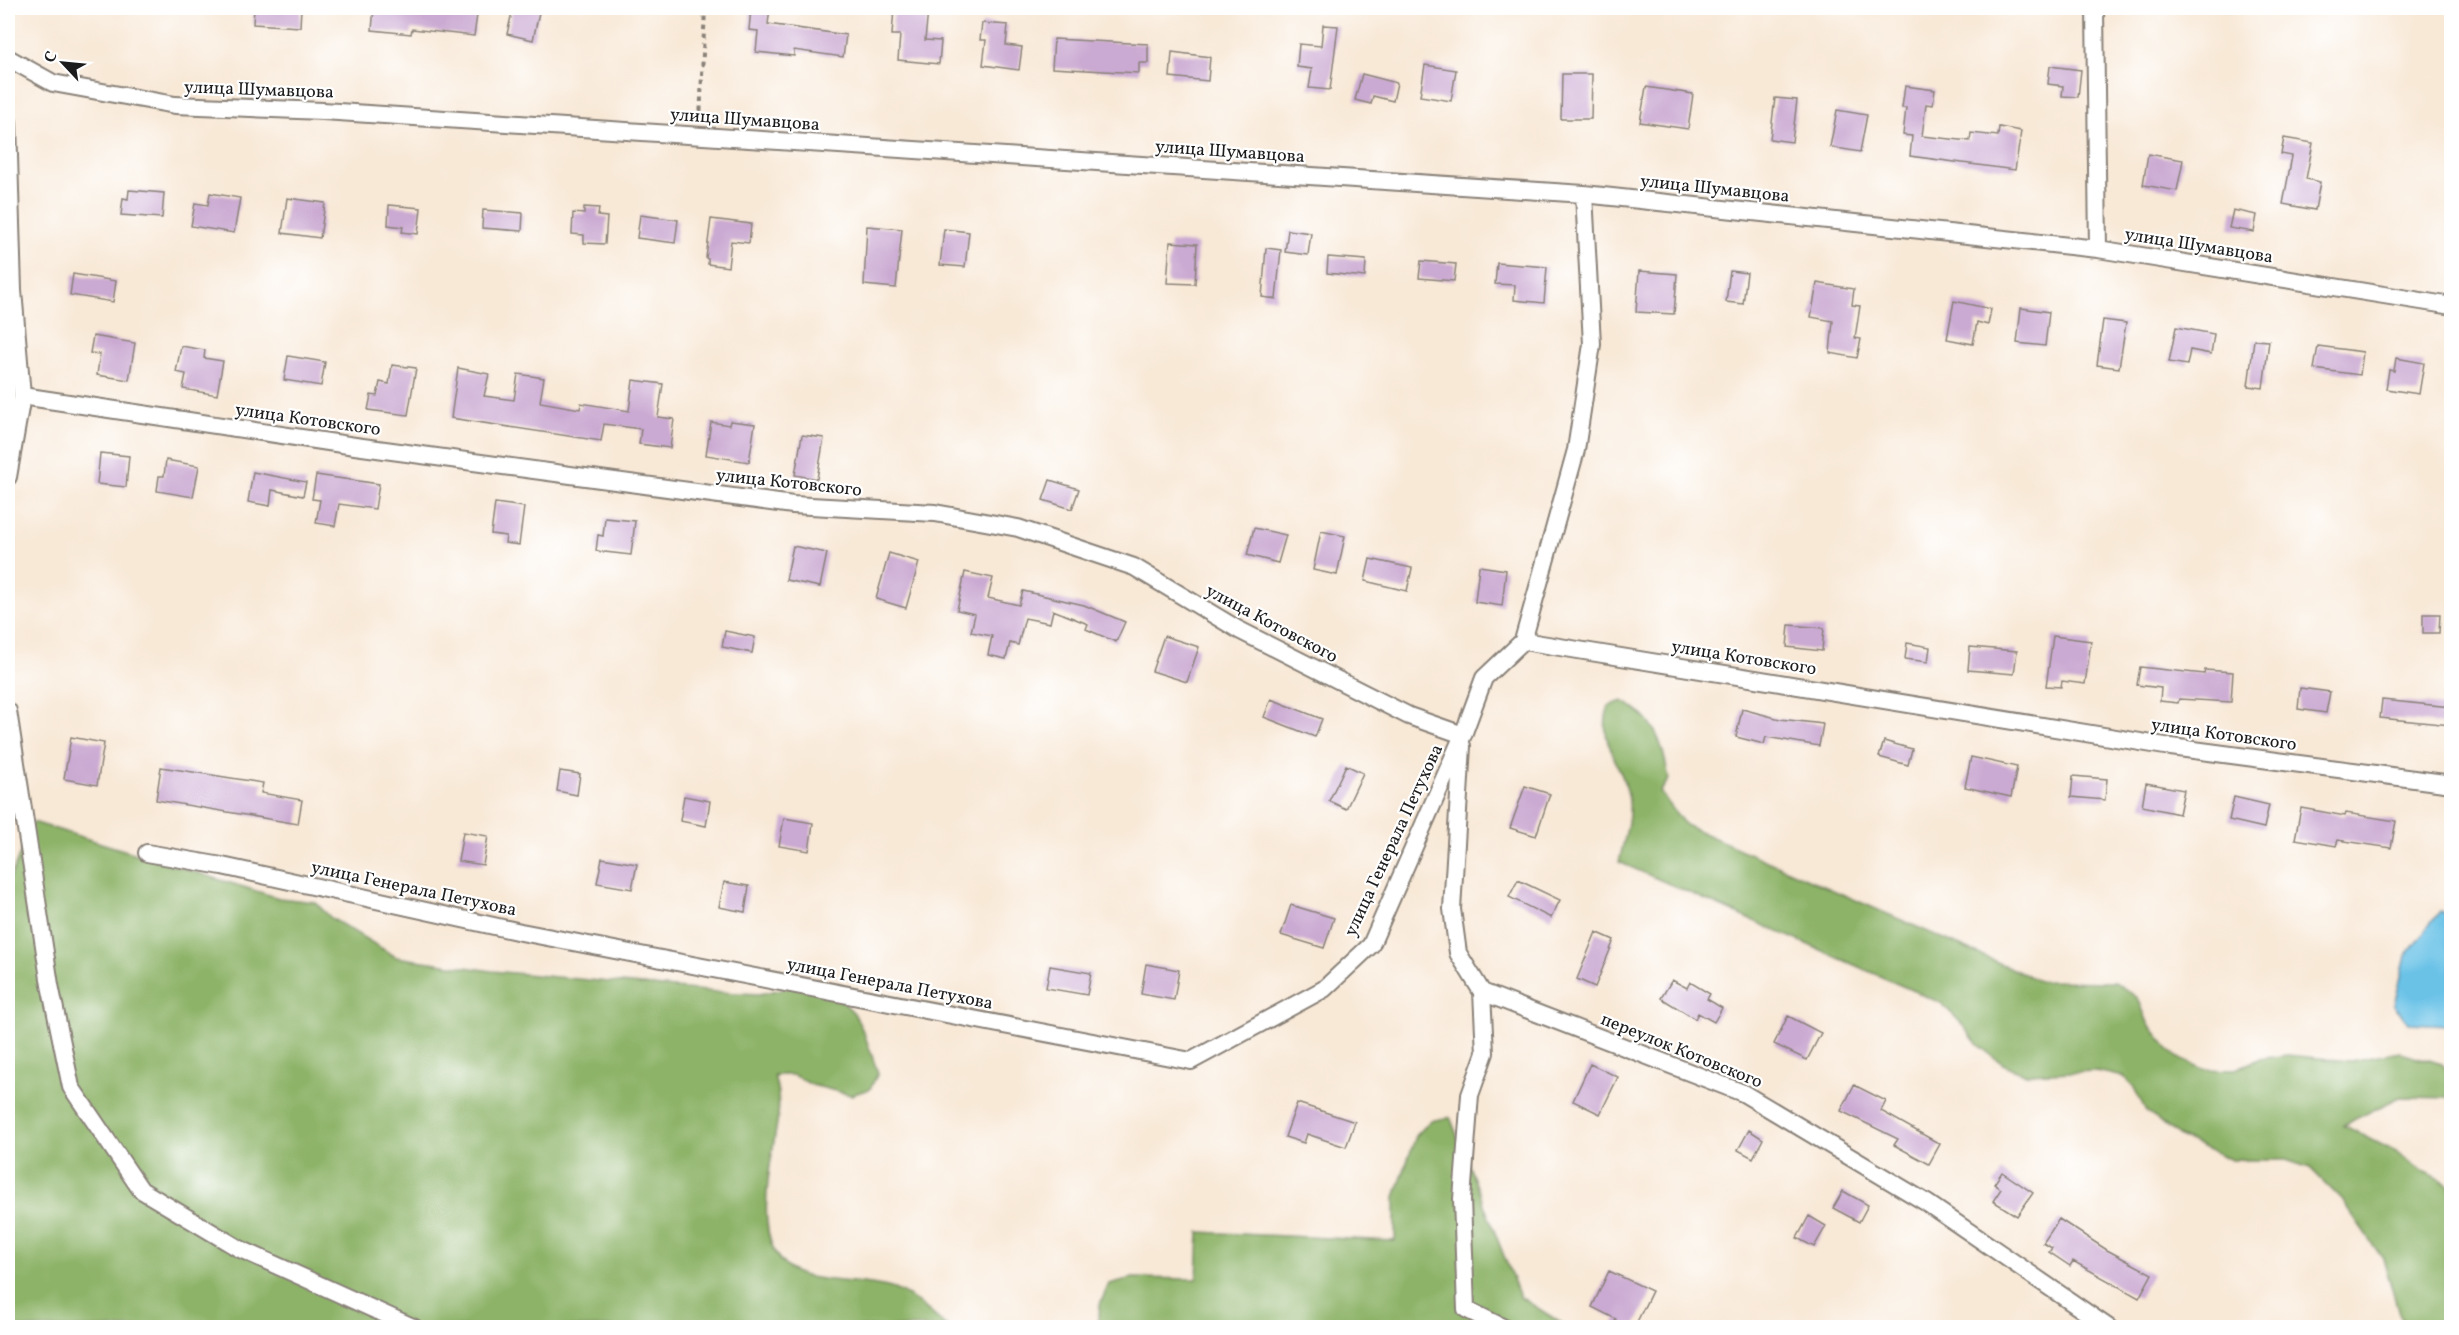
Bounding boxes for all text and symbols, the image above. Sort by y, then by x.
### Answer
north arrow [33,33,93,93]
text: С [39,48,63,67]
street label: улица Шумавцова [184,75,334,106]
street label: улица Шумавцова [669,103,821,138]
street label: улица Шумавцова [1154,135,1306,170]
street label: улица Шумавцова [1639,169,1791,210]
street label: улица Шумавцова [2123,222,2275,271]
street label: улица Котовского [233,398,382,443]
street label: улица Котовского [715,463,863,504]
street label: улица Котовского [1201,579,1342,670]
street label: улица Котовского [1669,635,1818,682]
street label: улица Котовского [2149,713,2298,758]
street label: улица Генерала Петухова [1339,740,1450,941]
street label: улица Генерала Петухова [309,855,519,923]
street label: улица Генерала Петухова [785,952,995,1017]
street label: переулок Котовского [1597,1008,1766,1095]

